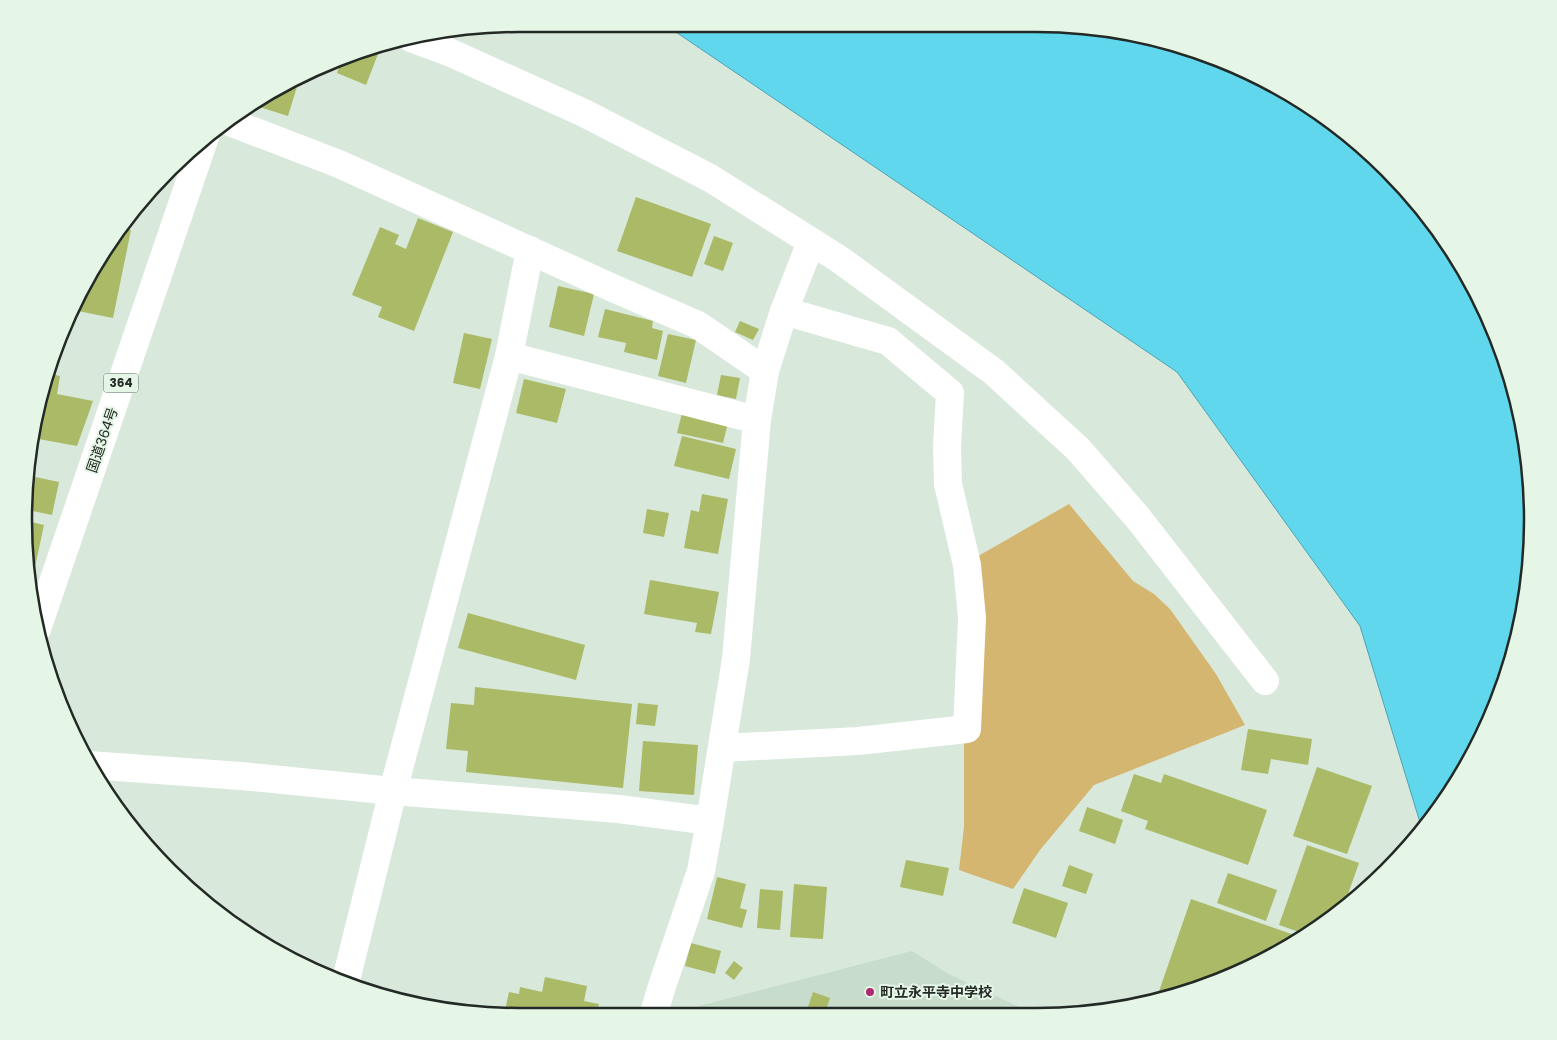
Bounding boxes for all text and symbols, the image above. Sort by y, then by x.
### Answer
road number: 364 [104,373,138,392]
street label: 国道364号 [81,405,123,475]
place label: 町立永平寺中学校 [880,982,992,1002]
marker: 町立永平寺中学校 [864,986,876,998]

